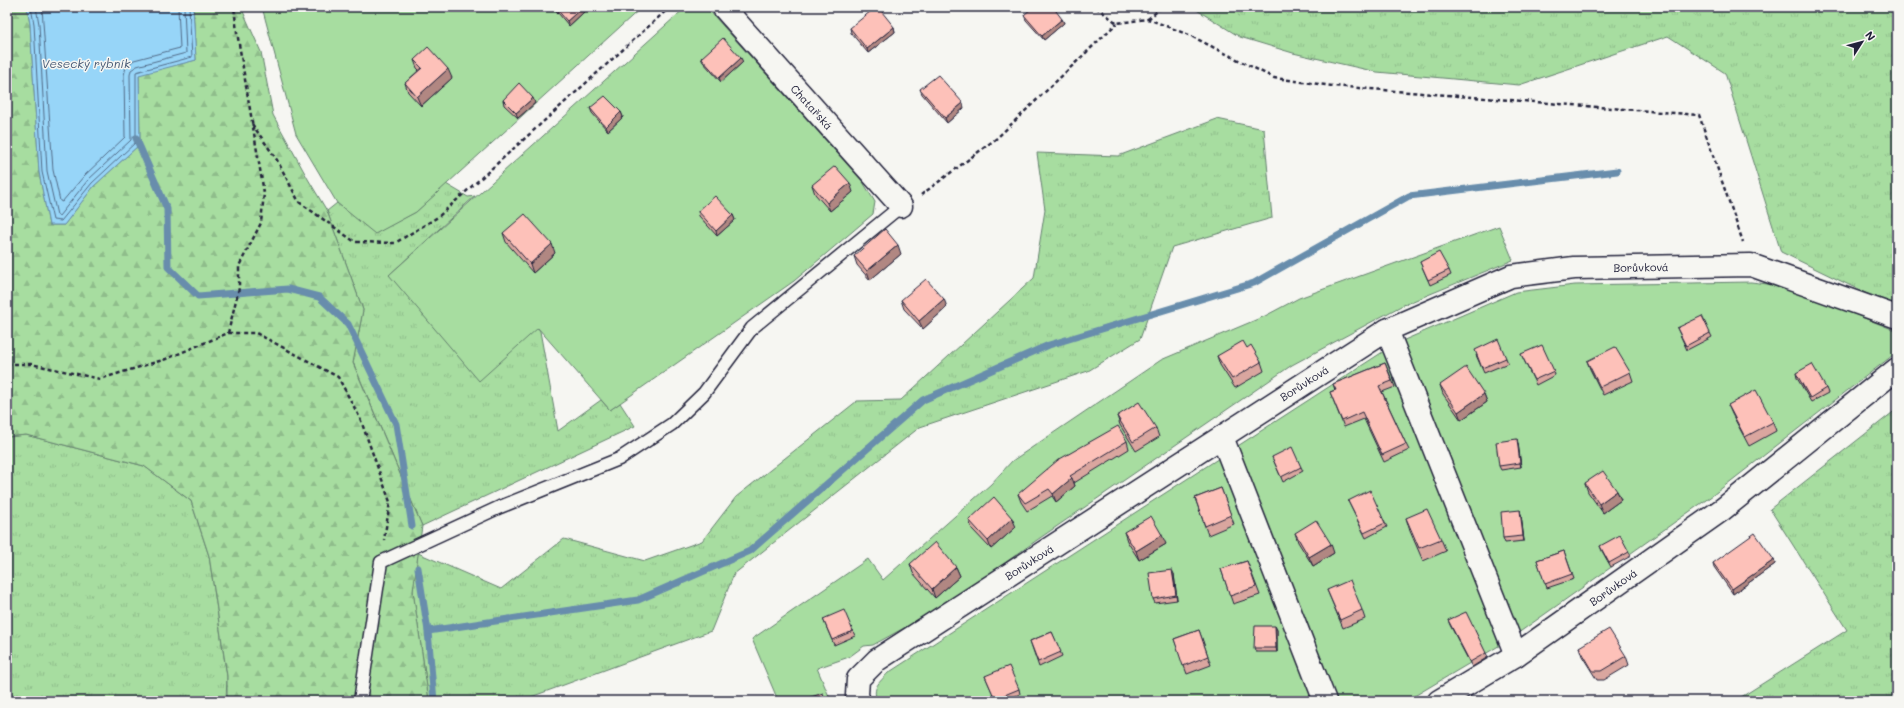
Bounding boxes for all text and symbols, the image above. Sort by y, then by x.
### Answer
north arrow [1842,22,1882,62]
text: N [1862,28,1879,44]
water label: Vesecký rybník [42,55,131,71]
street label: Chatařská [788,81,836,133]
street label: Borůvková [1613,259,1669,275]
street label: Borůvková [1277,362,1331,404]
street label: Borůvková [1002,541,1056,583]
street label: Borůvková [1586,565,1640,609]

